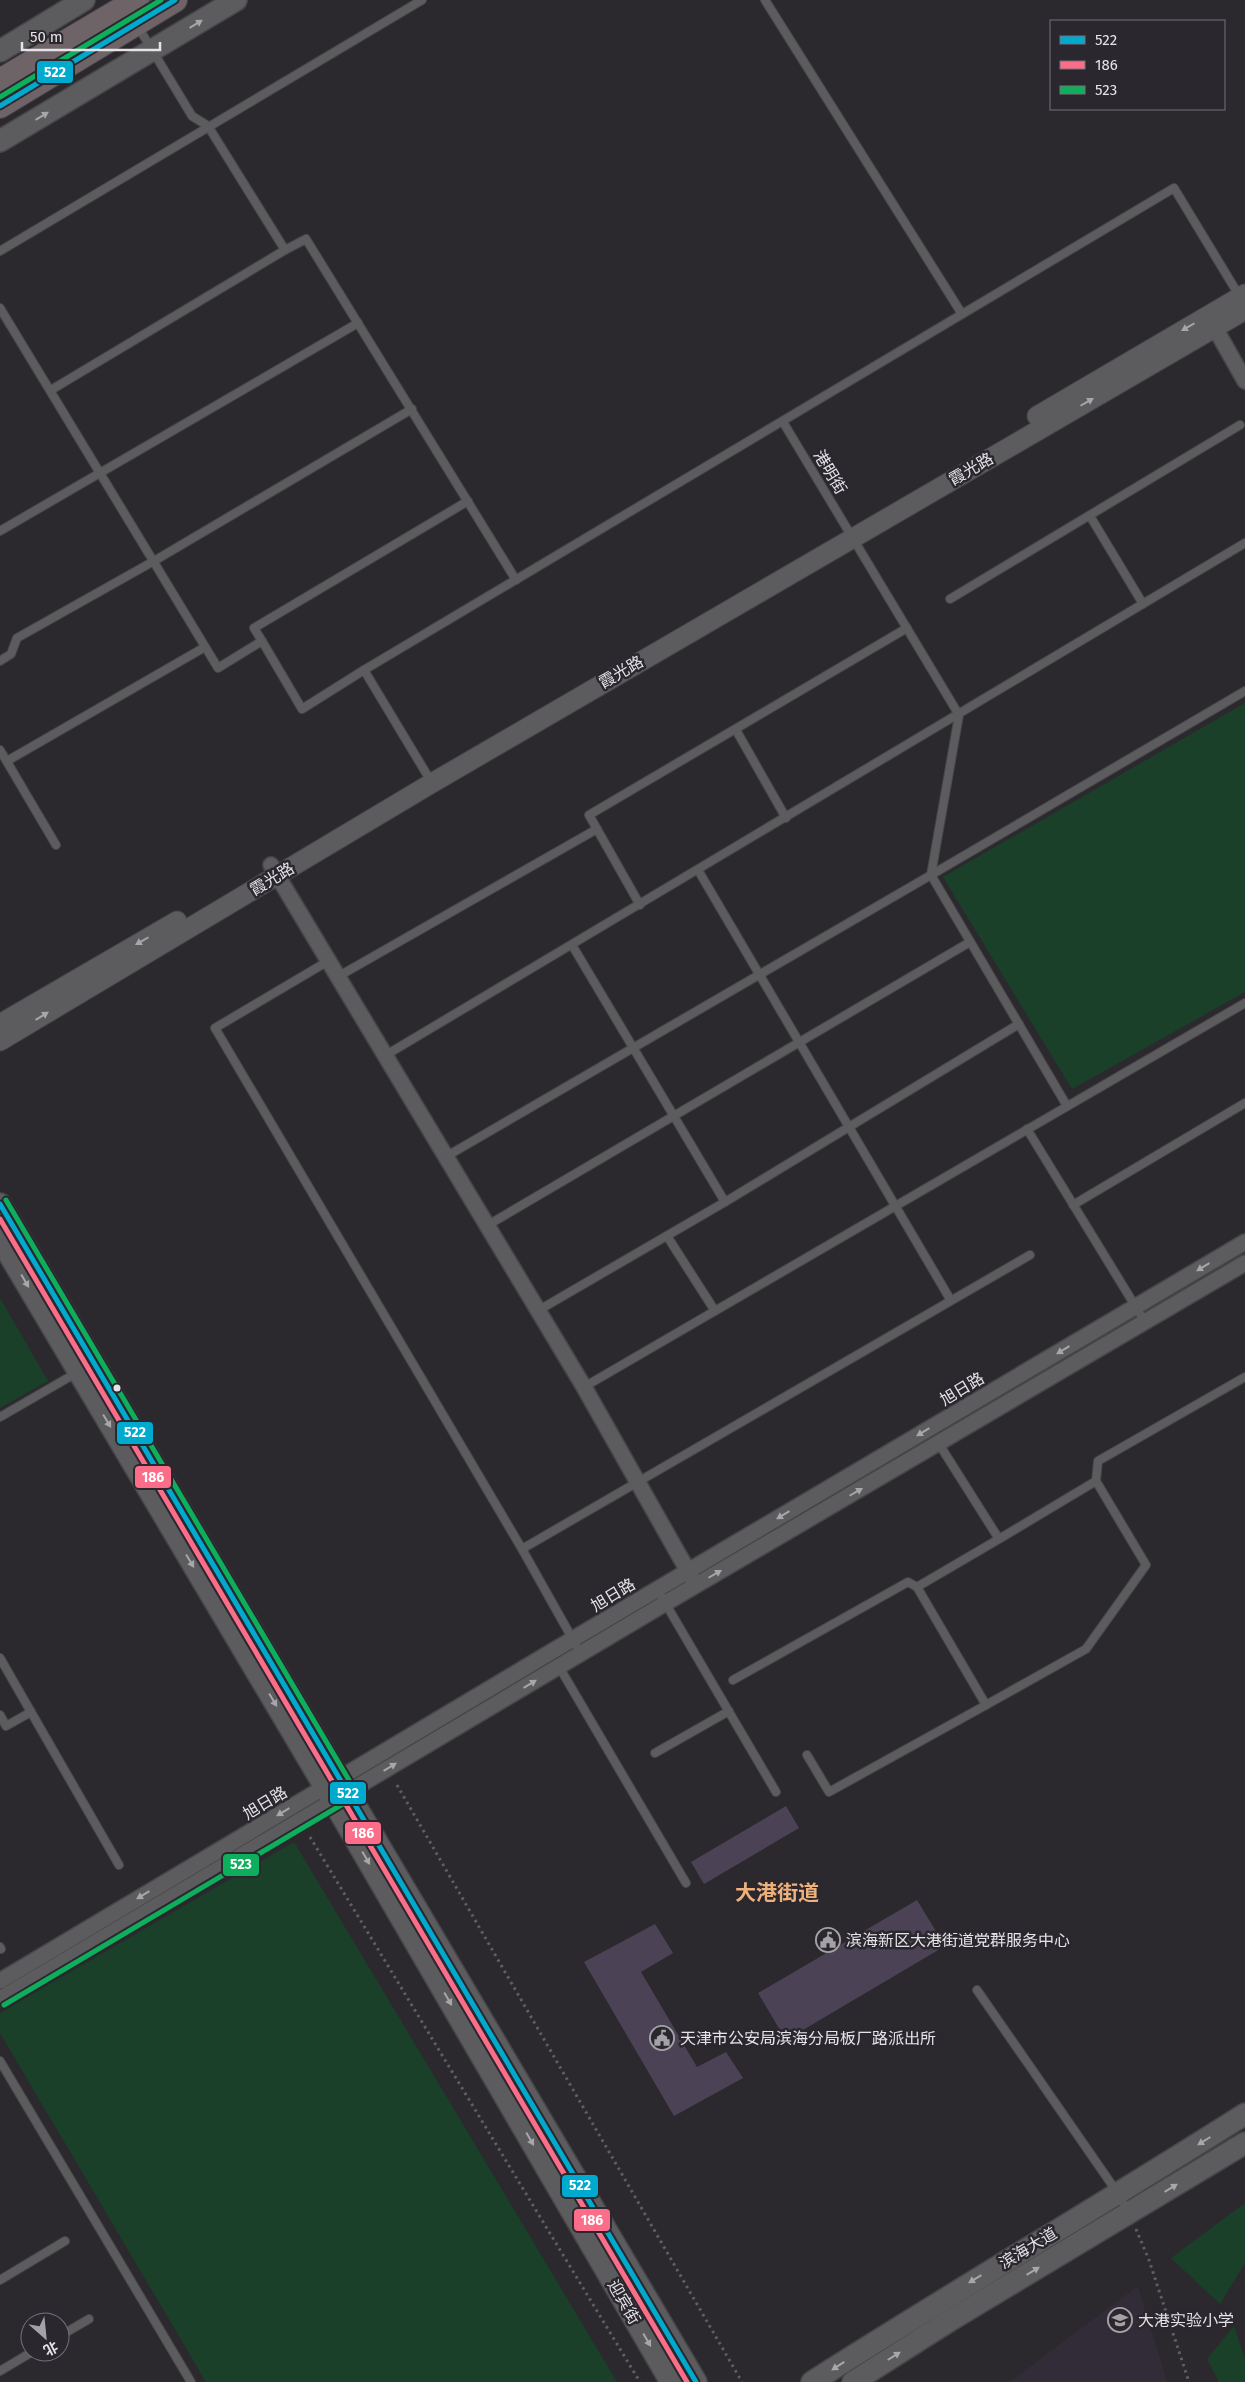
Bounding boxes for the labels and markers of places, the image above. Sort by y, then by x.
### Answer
unlabelled marker [112,1383,122,1393]
public building icon: 滨海新区大港街道党群服务中心 [815,1927,841,1953]
place label: 滨海新区大港街道党群服务中心 [846,1931,1070,1950]
public building icon: 天津市公安局滨海分局板厂路派出所 [649,2025,675,2051]
place label: 天津市公安局滨海分局板厂路派出所 [680,2029,936,2048]
school or university icon: 大港实验小学 [1107,2307,1133,2333]
place label: 大港实验小学 [1138,2311,1234,2330]

